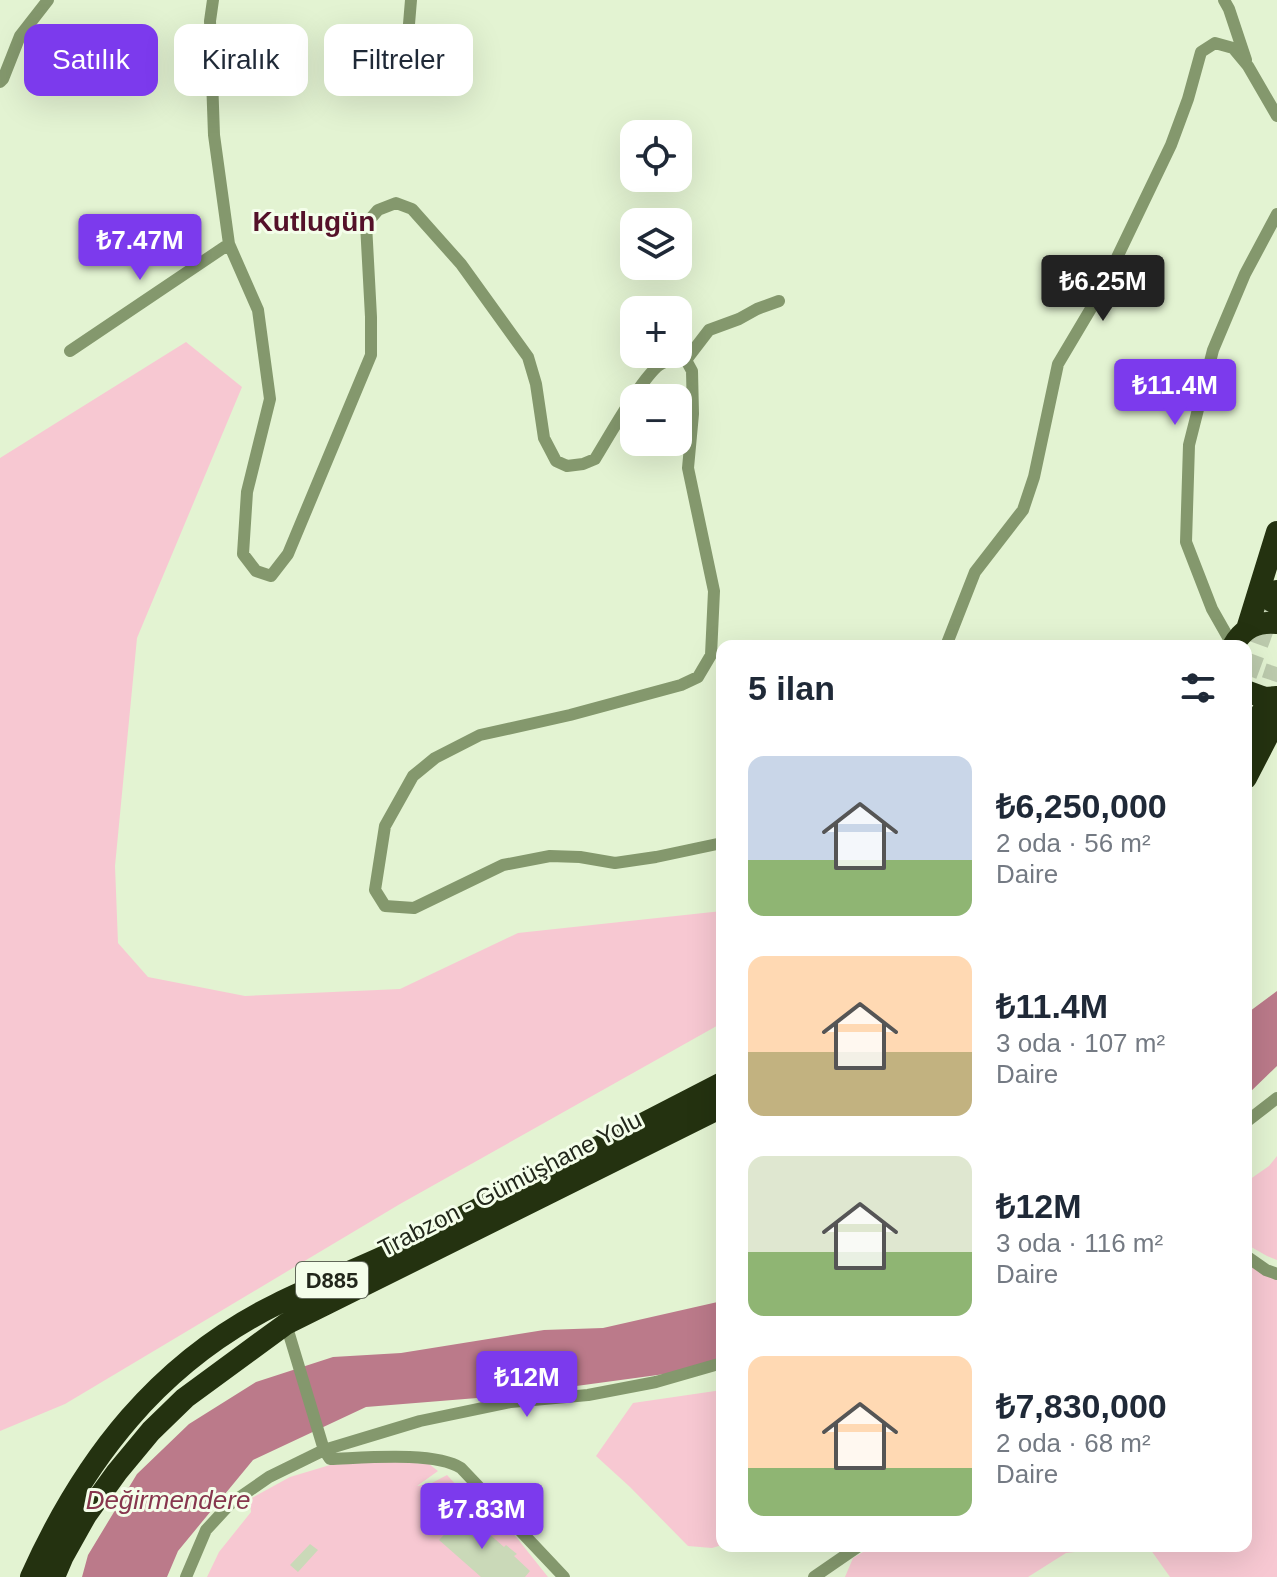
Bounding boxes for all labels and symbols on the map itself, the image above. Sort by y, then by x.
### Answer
district label: Kutlugün [253,206,375,237]
pin: ₺7.47M [75,214,205,282]
pin: ₺6.25M [1038,255,1168,323]
pin: ₺11.4M [1110,359,1240,427]
street label: Trabzon - Gümüşhane Yolu [374,1105,646,1262]
road number: D885 [296,1262,368,1298]
pin: ₺12M [480,1351,574,1419]
pin: ₺7.83M [417,1483,547,1551]
water label: Değirmendere [86,1485,250,1515]

